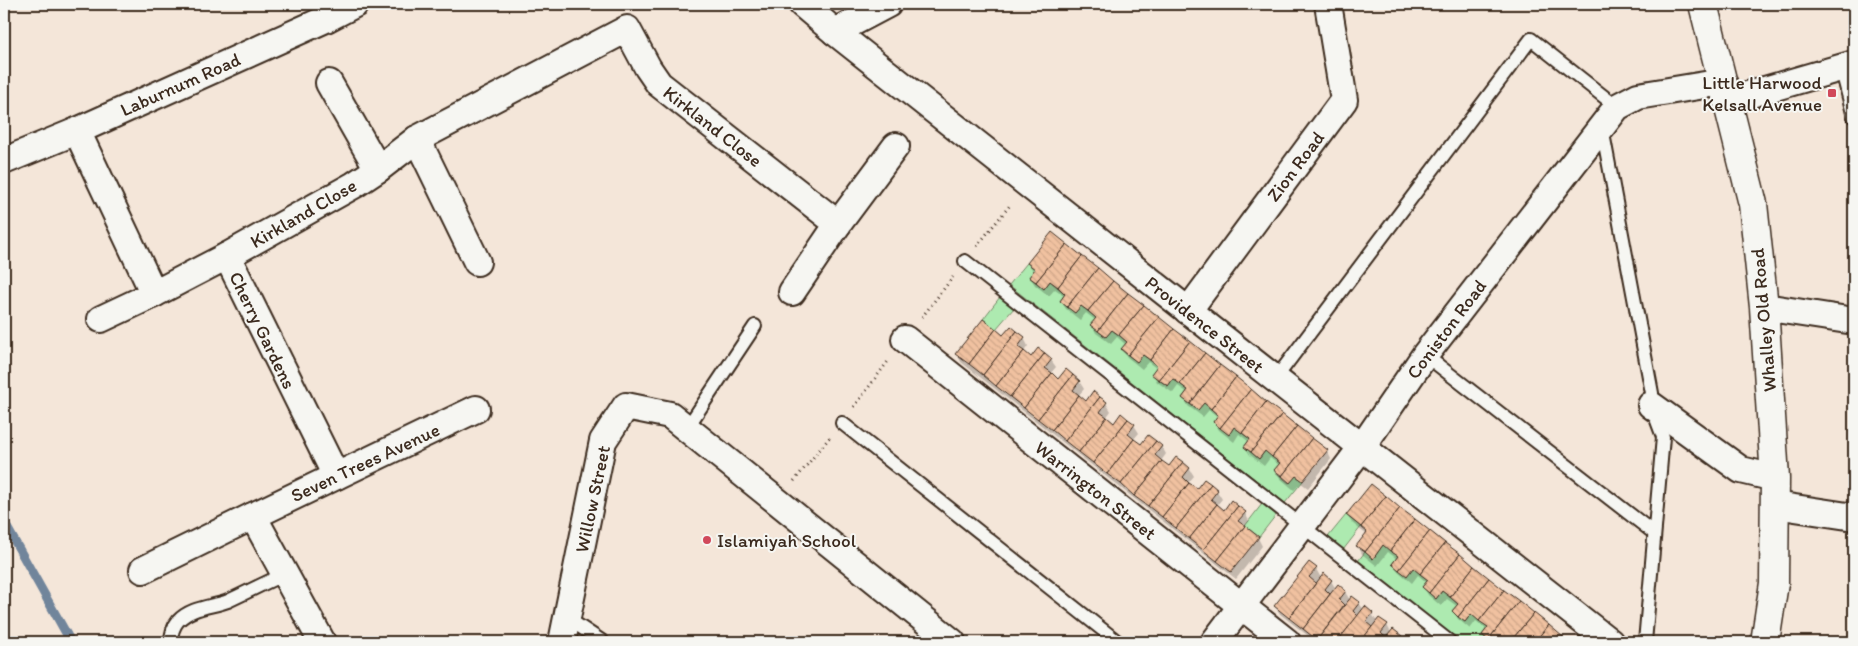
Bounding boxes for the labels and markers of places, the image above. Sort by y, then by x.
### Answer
place label: Little Harwood Kelsall Avenue [1702,71,1822,116]
marker: Little Harwood Kelsall Avenue [1826,87,1838,99]
place label: Islamiyah School [717,529,857,552]
marker: Islamiyah School [701,534,713,546]

